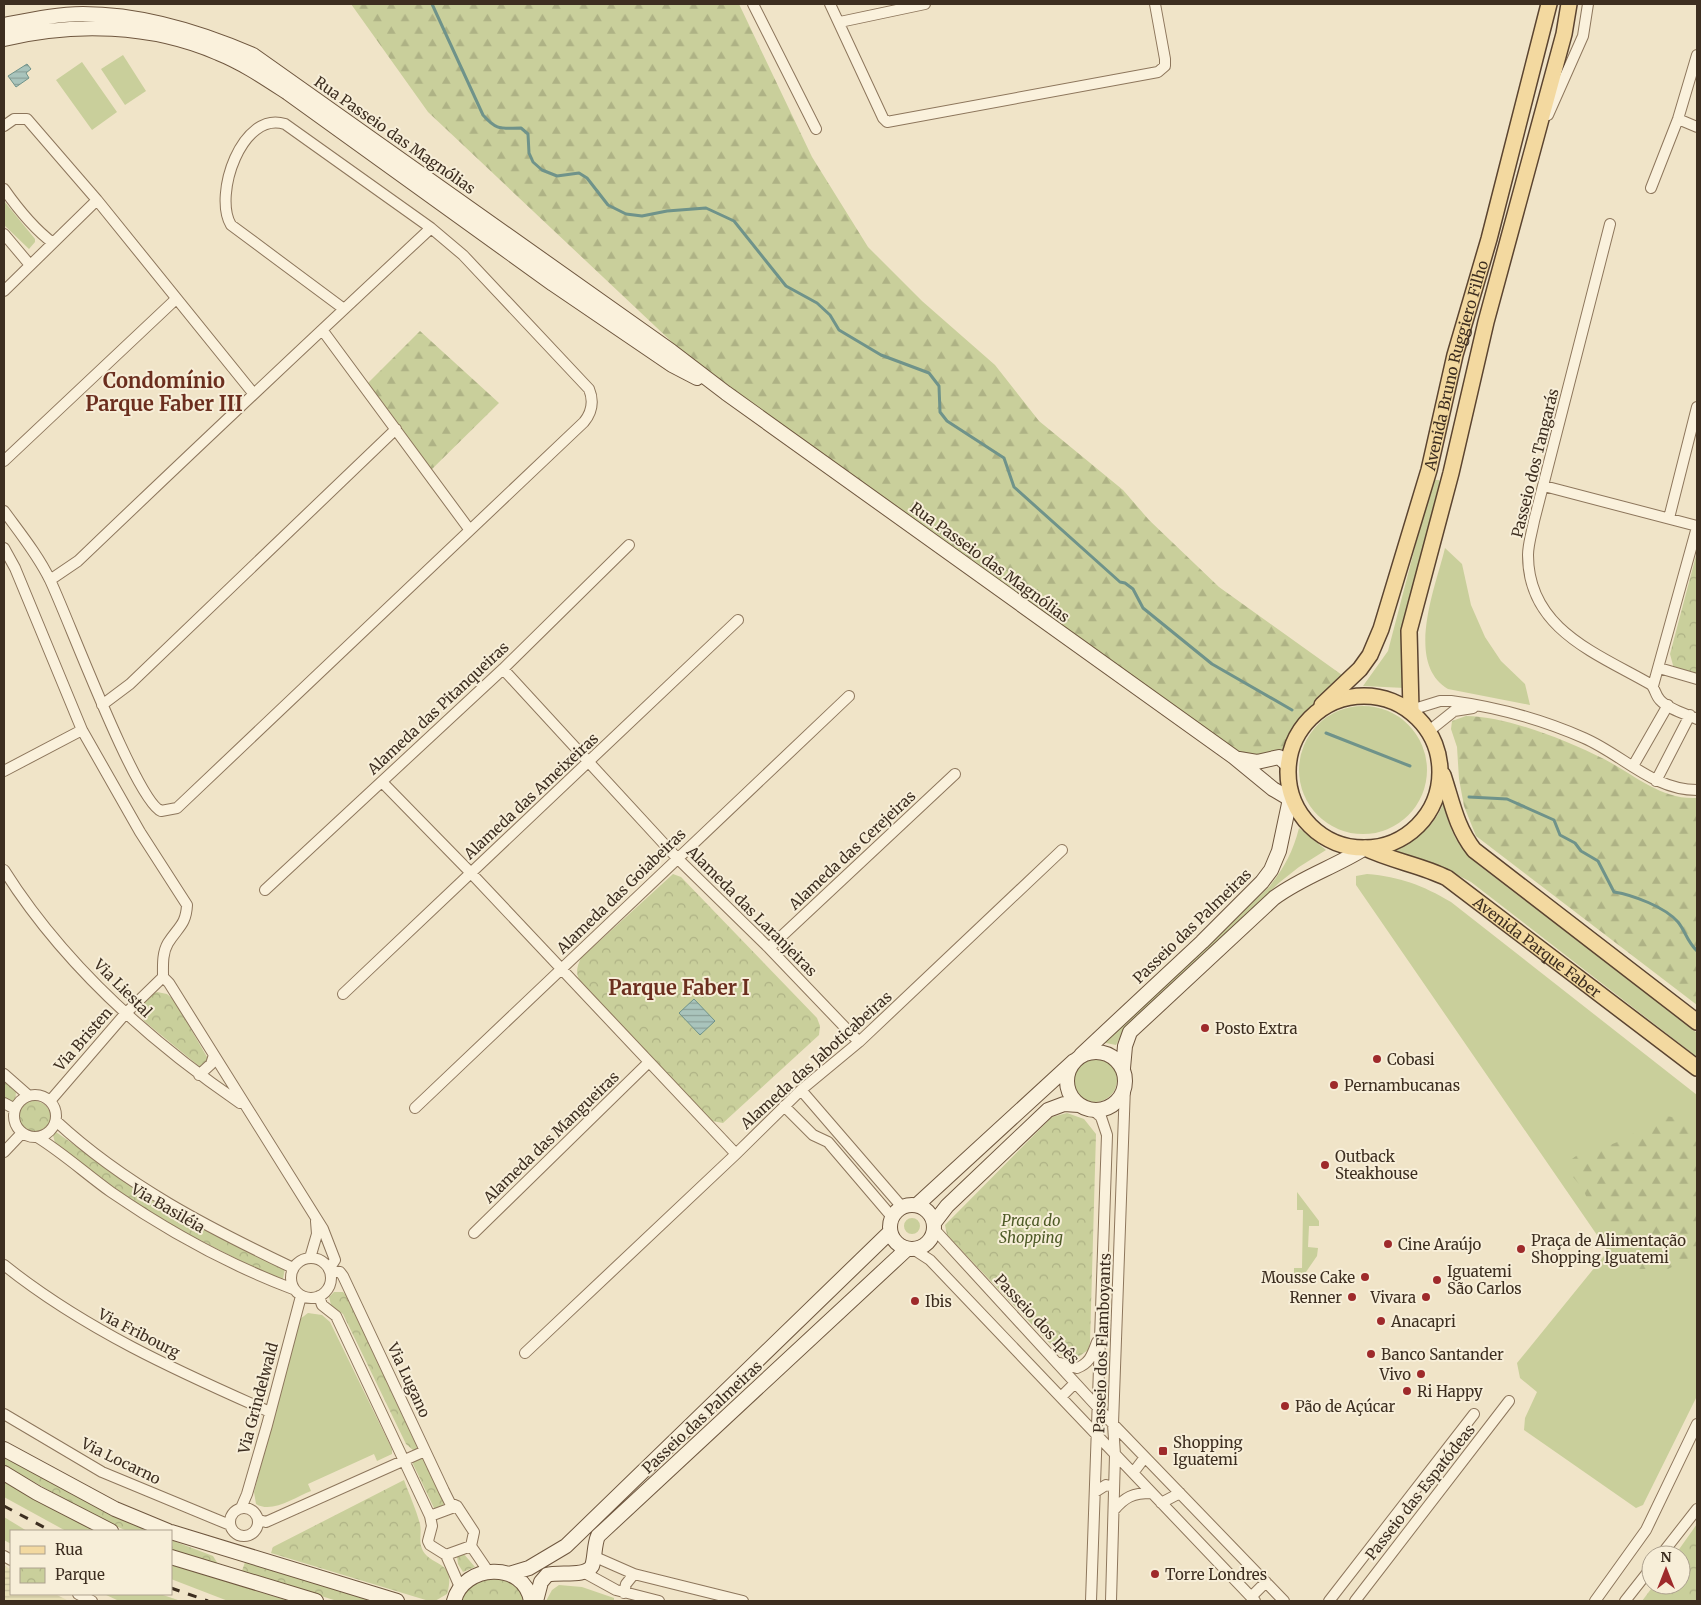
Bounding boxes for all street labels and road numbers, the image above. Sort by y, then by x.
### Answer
street label: Rua Passeio das Magnólias [311,72,479,198]
street label: Avenida Bruno Ruggiero Filho [1420,258,1492,473]
street label: Passeio dos Tangarás [1507,386,1563,540]
street label: Rua Passeio das Magnólias [907,498,1073,626]
street label: Alameda das Pitanqueiras [363,637,513,779]
street label: Alameda das Ameixeiras [459,729,602,864]
street label: Alameda das Cerejeiras [784,786,919,914]
street label: Alameda das Goiabeiras [552,824,690,958]
street label: Alameda das Laranjeiras [682,841,821,980]
street label: Passeio das Palmeiras [1129,865,1255,987]
street label: Avenida Parque Faber [1469,892,1605,1001]
street label: Via Liestal [89,954,156,1021]
street label: Alameda das Jaboticabeiras [736,987,896,1134]
street label: Via Bristen [49,1003,116,1076]
street label: Alameda das Mangueiras [478,1067,623,1207]
street label: Via Basiléia [127,1179,208,1237]
street label: Passeio dos Flamboyants [1089,1253,1115,1433]
street label: Passeio dos Ipês [991,1270,1083,1368]
street label: Via Fribourg [94,1304,183,1362]
street label: Via Lugano [383,1339,435,1421]
street label: Via Grindelwald [234,1340,282,1457]
street label: Passeio das Palmeiras [638,1356,766,1478]
street label: Passeio das Espatódeas [1361,1420,1479,1564]
street label: Via Locarno [77,1433,164,1488]

